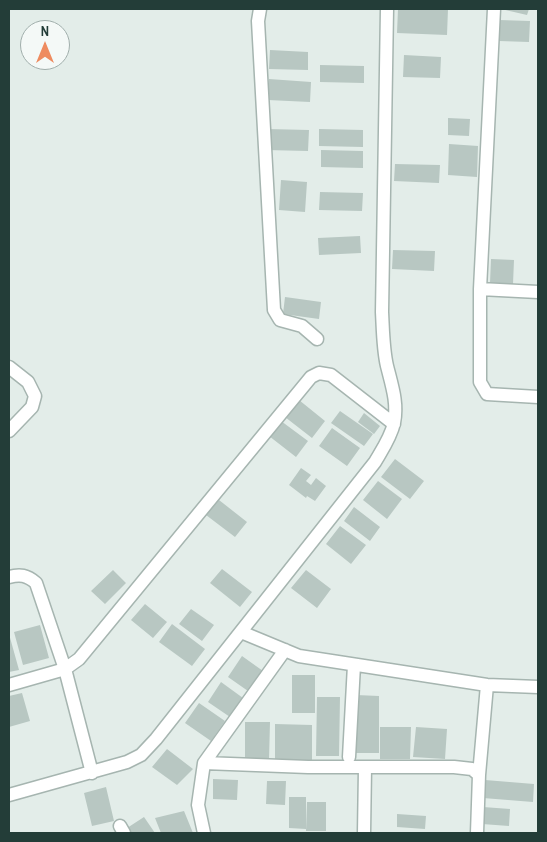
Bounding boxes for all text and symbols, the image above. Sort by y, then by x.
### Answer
north arrow [20,20,70,70]
text: N [41,22,49,40]

